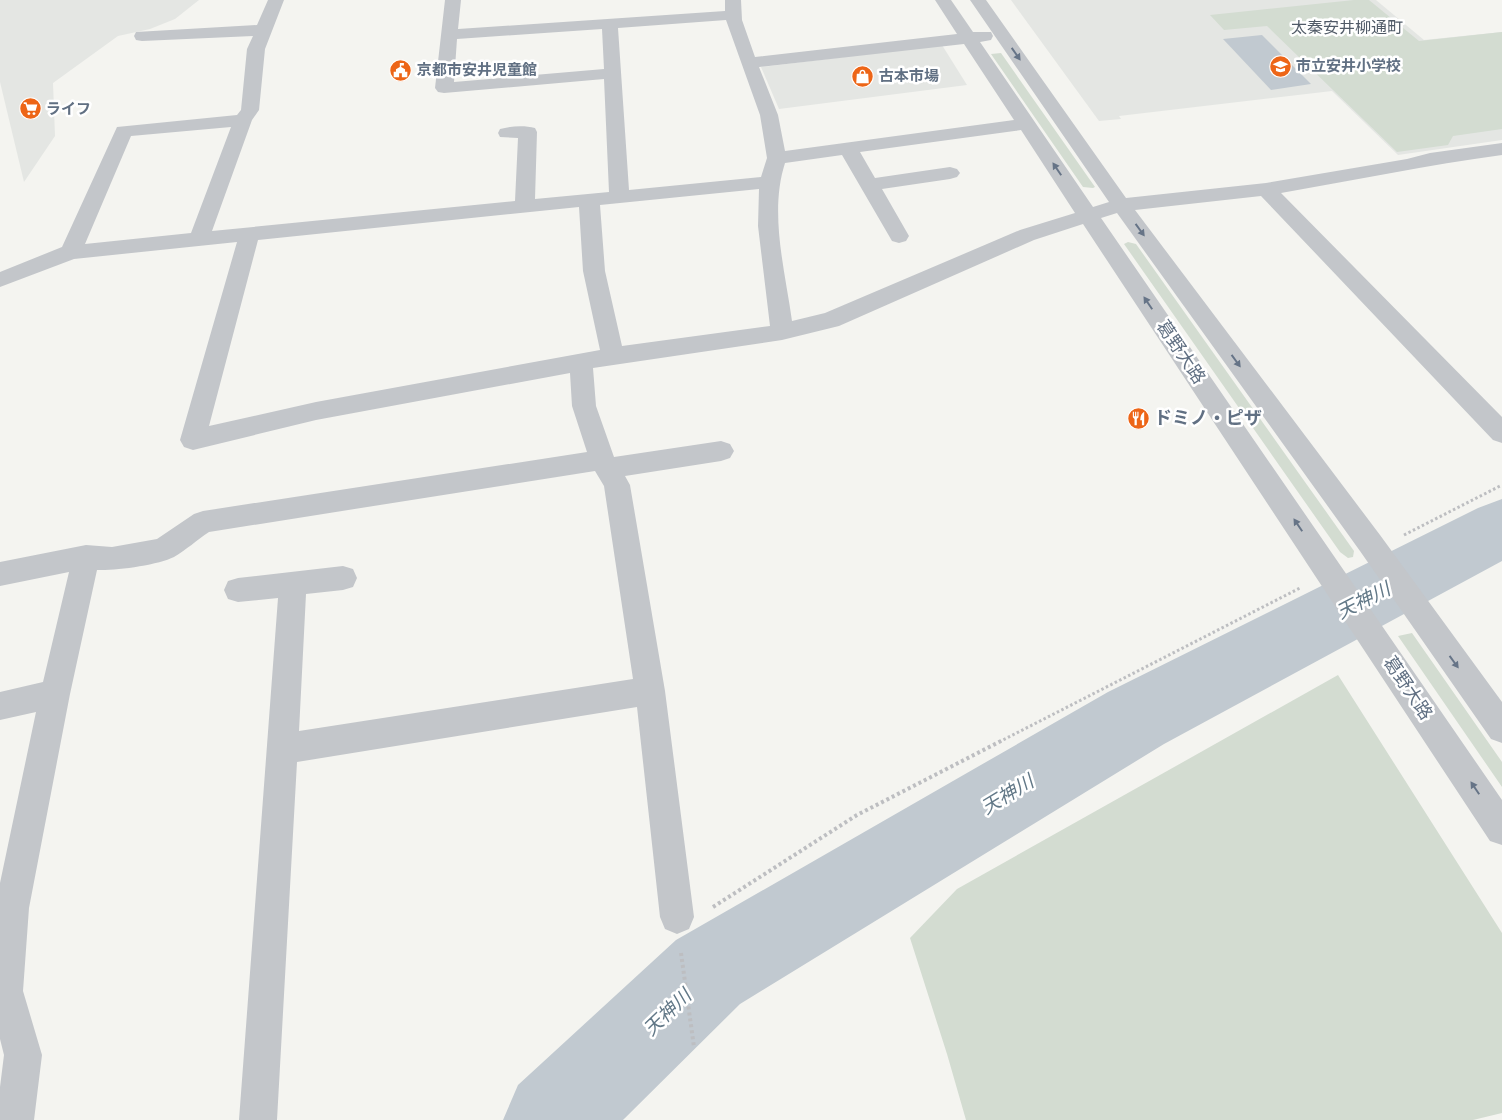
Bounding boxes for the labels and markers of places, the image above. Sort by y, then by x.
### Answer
school or university icon: 市立安井小学校 [1268,54,1292,78]
place label: 市立安井小学校 [1296,57,1401,75]
public building icon: 京都市安井児童館 [389,58,413,82]
place label: 京都市安井児童館 [417,61,537,79]
shop icon: 古本市場 [851,64,875,88]
place label: 古本市場 [879,67,939,85]
supermarket icon: ライフ [18,97,42,121]
place label: ライフ [46,100,91,118]
restaurant icon: ドミノ・ピザ [1126,406,1150,430]
place label: ドミノ・ピザ [1154,407,1262,429]

